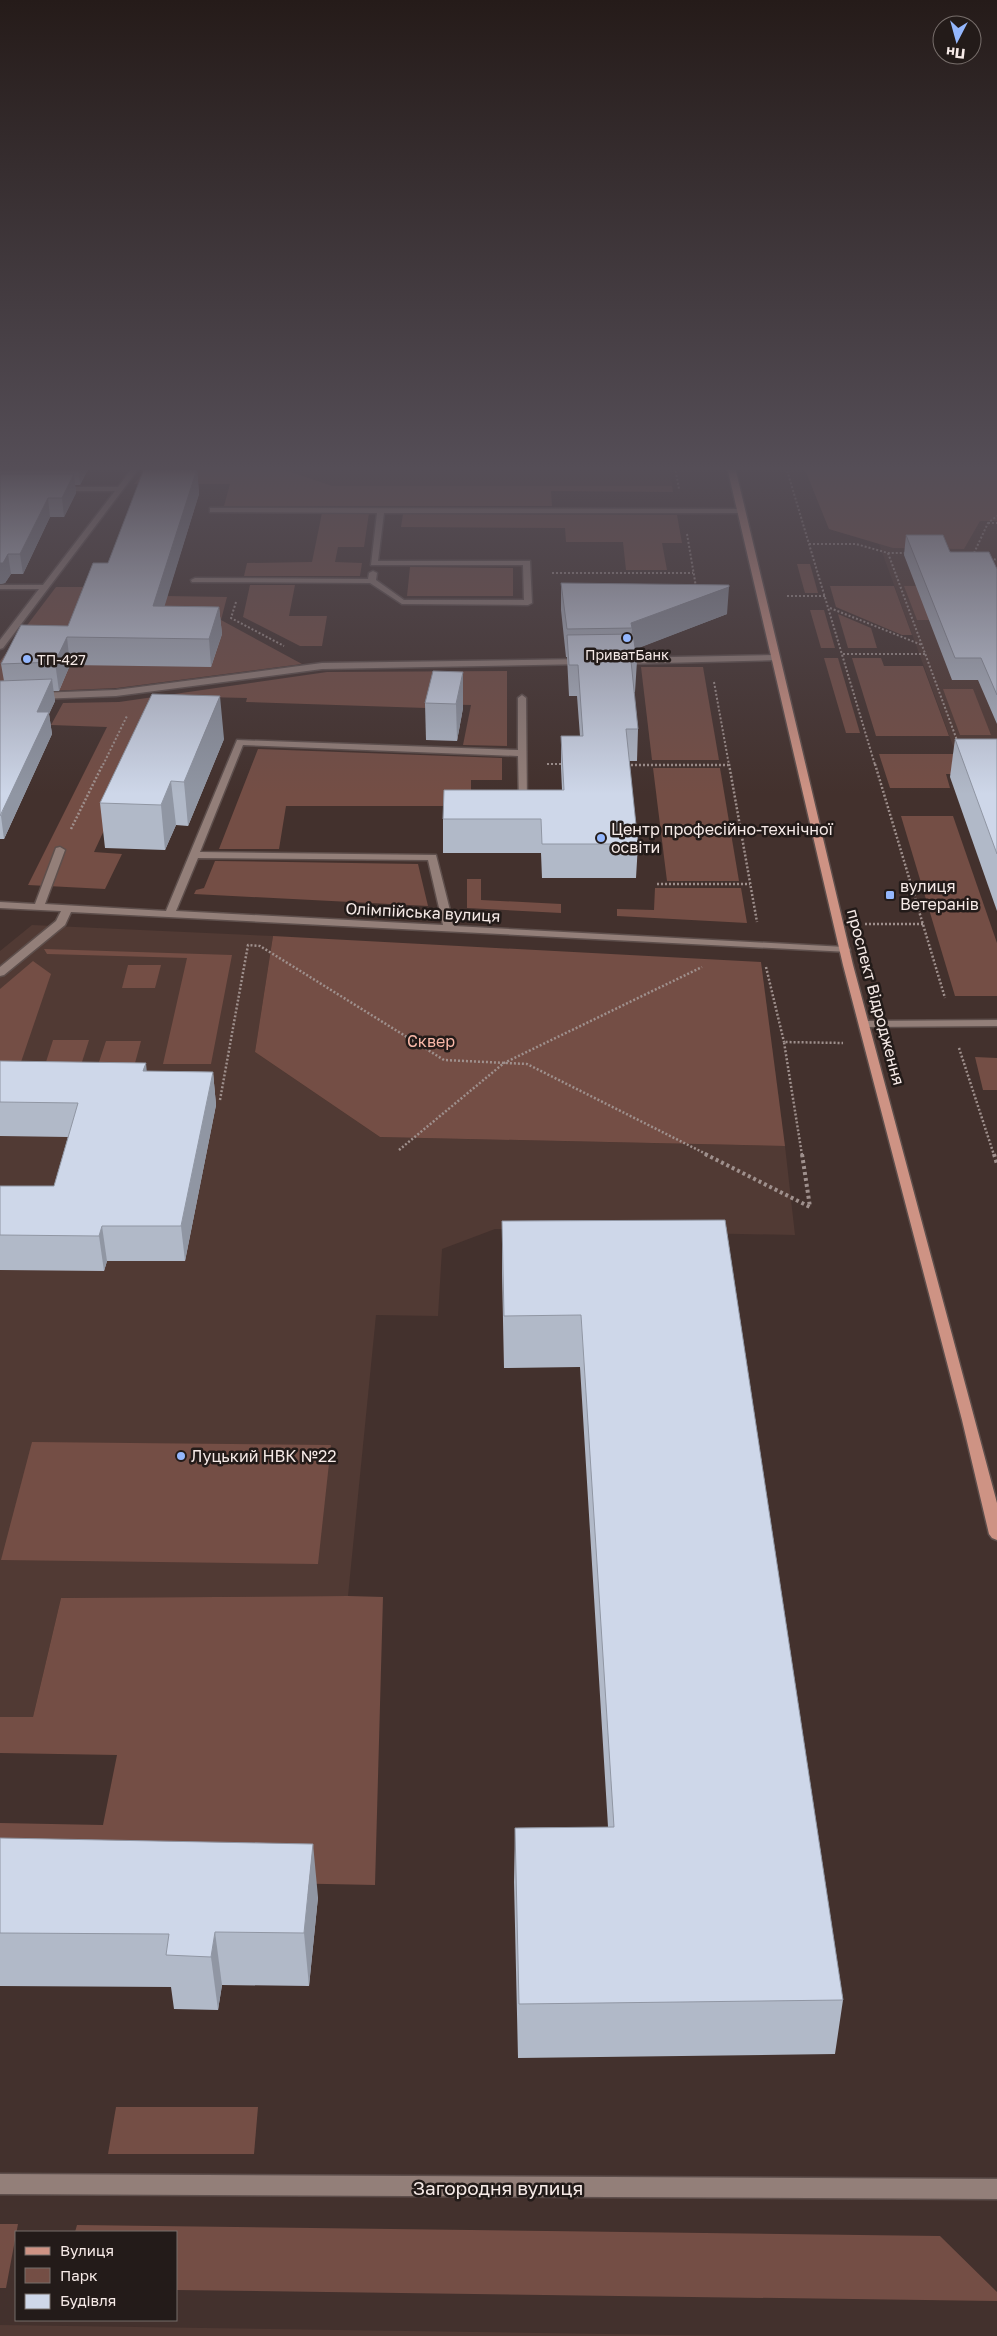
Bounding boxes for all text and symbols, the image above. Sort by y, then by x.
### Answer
north arrow [932,15,982,65]
text: Пн [945,44,966,63]
marker: ПриватБанк [621,632,633,644]
place label: ПриватБанк [585,646,669,663]
place label: ТП-427 [37,651,86,668]
marker: ТП-427 [21,653,33,665]
place label: Центр професійно-технічної освіти [611,819,834,857]
marker: Центр професійно-технічної освіти [595,832,607,844]
place label: вулиця Ветеранів [900,876,979,914]
marker: вулиця Ветеранів [884,889,896,901]
street label: Олімпійська вулиця [345,898,501,926]
street label: проспект Відродження [843,907,909,1087]
park label: Сквер [407,1031,455,1051]
place label: Луцький НВК №22 [191,1446,337,1466]
marker: Луцький НВК №22 [175,1450,187,1462]
street label: Загородня вулиця [413,2176,583,2199]
legend [15,2231,178,2321]
text: Вулиця [60,2241,114,2259]
text: Парк [60,2266,98,2284]
text: Будівля [60,2291,116,2309]

